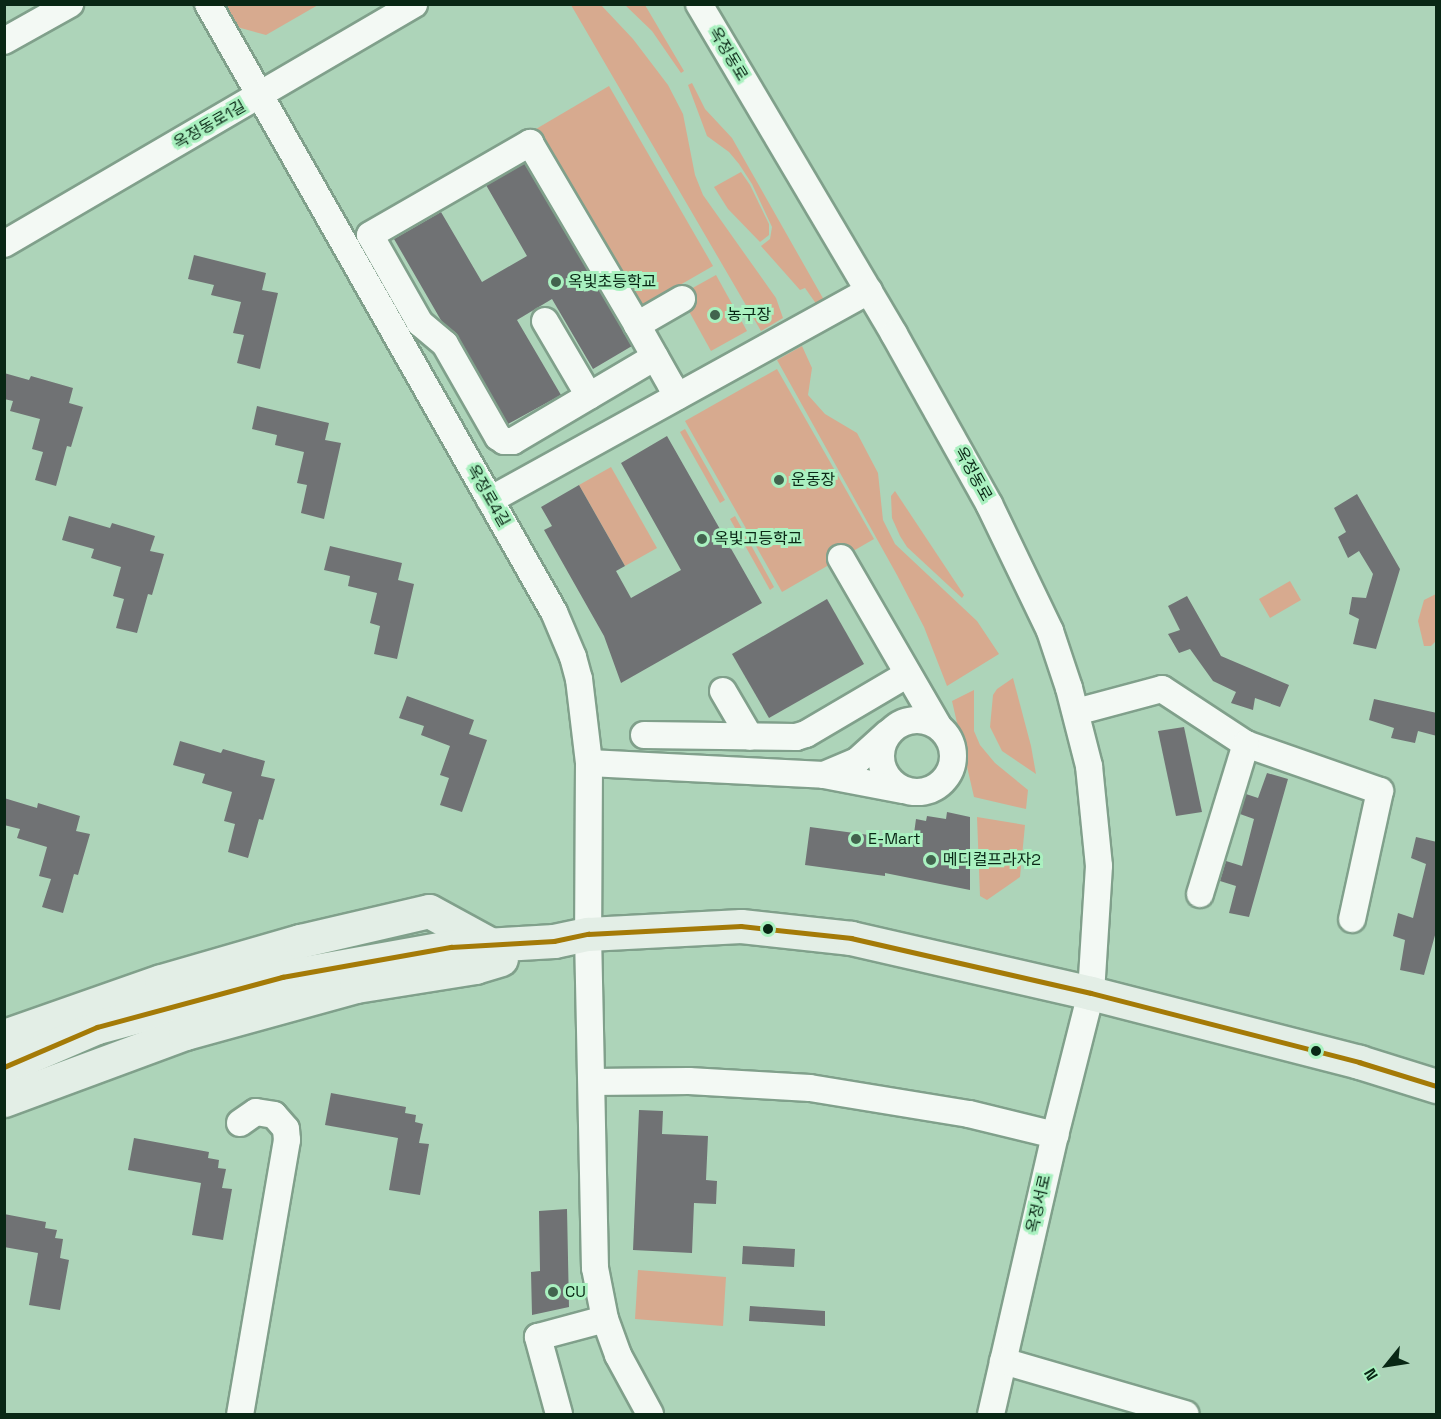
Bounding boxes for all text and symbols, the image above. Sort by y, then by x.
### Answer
street label: 옥정동로 [705,24,751,84]
street label: 옥정동로1길 [170,97,250,153]
place label: 옥빛초등학교 [568,272,656,292]
marker: 옥빛초등학교 [549,275,563,289]
place label: 농구장 [727,305,771,325]
marker: 농구장 [708,308,722,322]
street label: 옥정동로 [950,444,996,504]
street label: 옥정로4길 [462,461,514,531]
place label: 운동장 [791,470,835,490]
marker: 운동장 [772,473,786,487]
place label: 옥빛고등학교 [714,529,802,549]
marker: 옥빛고등학교 [695,532,709,546]
place label: E-Mart [868,829,921,849]
marker: E-Mart [849,832,863,846]
place label: 메디컬프라자2 [943,850,1041,870]
marker: 메디컬프라자2 [924,853,938,867]
unlabelled marker [762,923,774,935]
unlabelled marker [1310,1045,1322,1057]
street label: 옥정서로 [1023,1173,1055,1235]
place label: CU [565,1282,586,1302]
marker: CU [546,1285,560,1299]
north arrow [1357,1335,1417,1395]
text: N [1359,1364,1383,1384]

